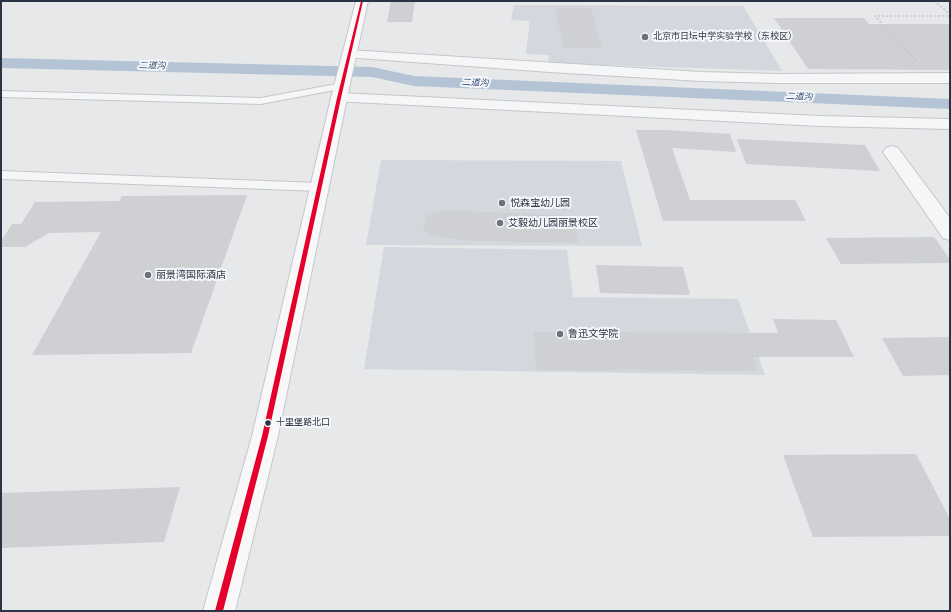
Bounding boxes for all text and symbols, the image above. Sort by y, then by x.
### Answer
marker: 北京市日坛中学实验学校（东校区） [640,32,650,42]
place label: 北京市日坛中学实验学校（东校区） [653,32,797,42]
water label: 二道沟 [138,60,166,72]
water label: 二道沟 [461,77,489,89]
water label: 二道沟 [785,91,813,103]
place label: 悦森宝幼儿园 [510,197,570,209]
marker: 悦森宝幼儿园 [497,198,507,208]
place label: 艾毅幼儿园丽景校区 [508,217,598,229]
marker: 艾毅幼儿园丽景校区 [495,218,505,228]
place label: 丽景湾国际酒店 [156,269,226,281]
marker: 丽景湾国际酒店 [143,270,153,280]
place label: 鲁迅文学院 [568,328,618,340]
marker: 鲁迅文学院 [555,329,565,339]
marker: 十里堡路北口 [263,418,273,428]
place label: 十里堡路北口 [276,418,330,428]

